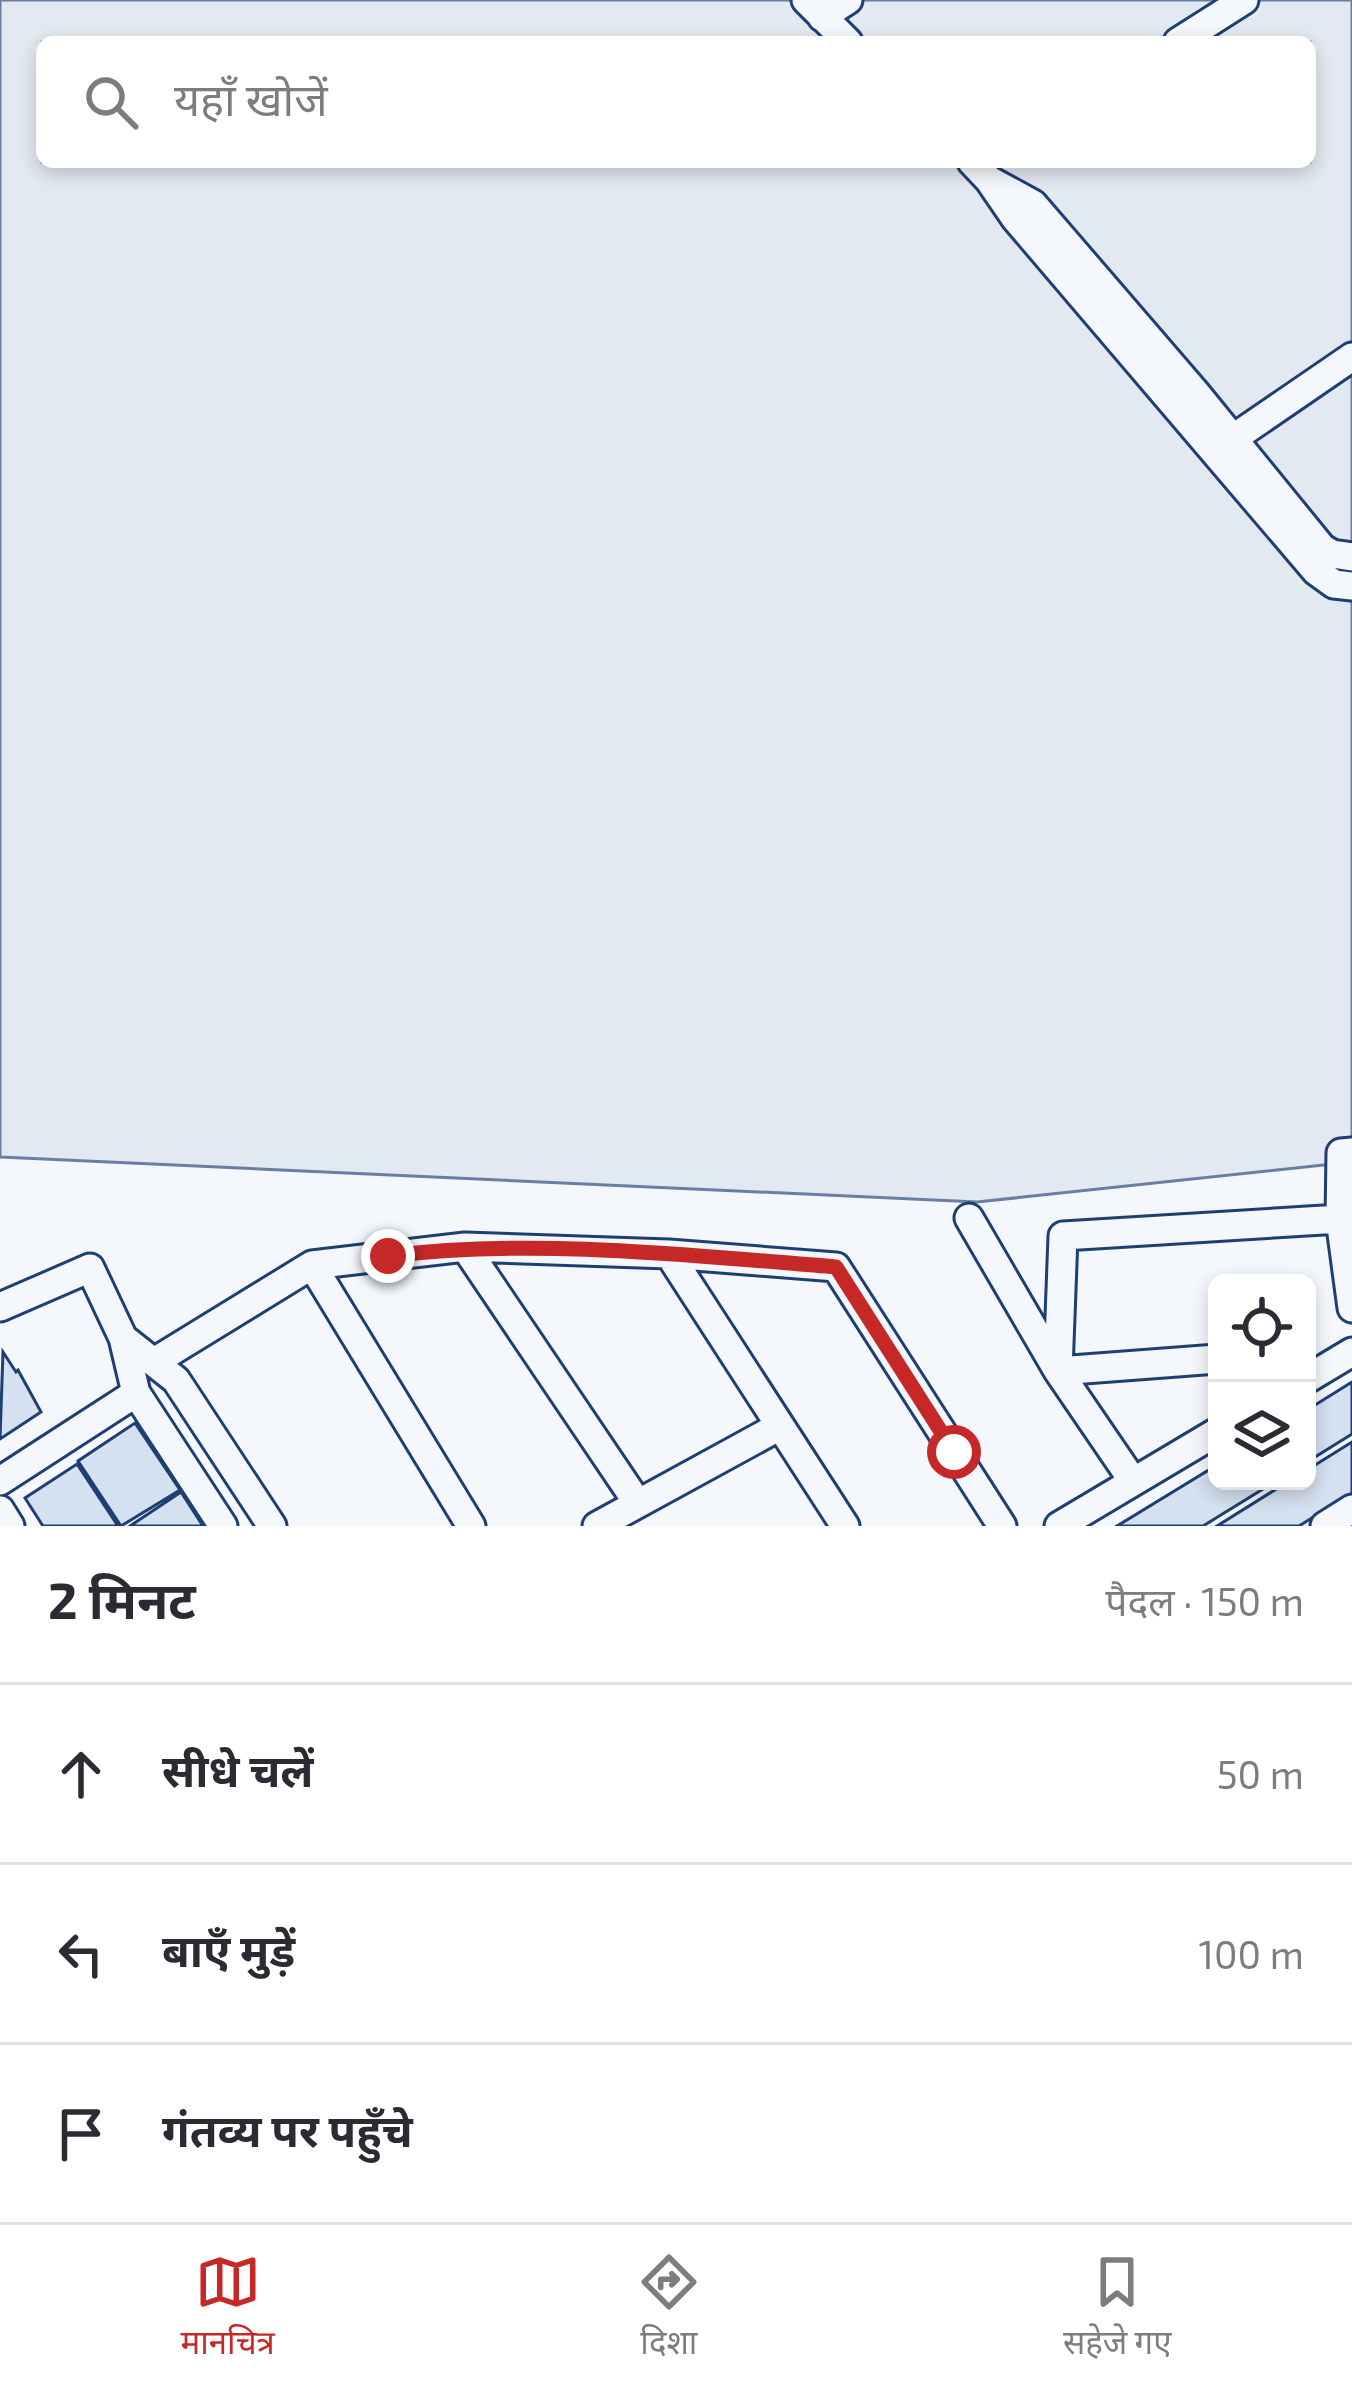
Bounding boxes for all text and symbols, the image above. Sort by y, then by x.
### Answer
search box [36,36,1316,168]
icon: search [78,69,144,135]
text: यहाँ खोजें [174,71,328,125]
route end [361,1229,415,1283]
map controls [1208,1274,1316,1490]
button: locate [1208,1274,1316,1382]
button: layers [1208,1382,1316,1490]
route start [927,1425,981,1479]
text: 2 मिनट [48,1568,196,1629]
text: पैदल · 150 m [1105,1577,1304,1624]
icon: ahead [48,1741,114,1807]
text: सीधे चलें [162,1742,314,1796]
text: 50 m [1217,1750,1304,1797]
icon: left [48,1921,114,1987]
text: बाएँ मुड़ें [162,1922,295,1976]
text: 100 m [1199,1930,1304,1977]
icon: arrive [48,2101,114,2167]
text: गंतव्य पर पहुँचे [162,2102,413,2156]
tab: मानचित्र [181,2249,275,2367]
tab: दिशा [636,2249,702,2367]
tab: सहेजे गए [1063,2249,1171,2367]

